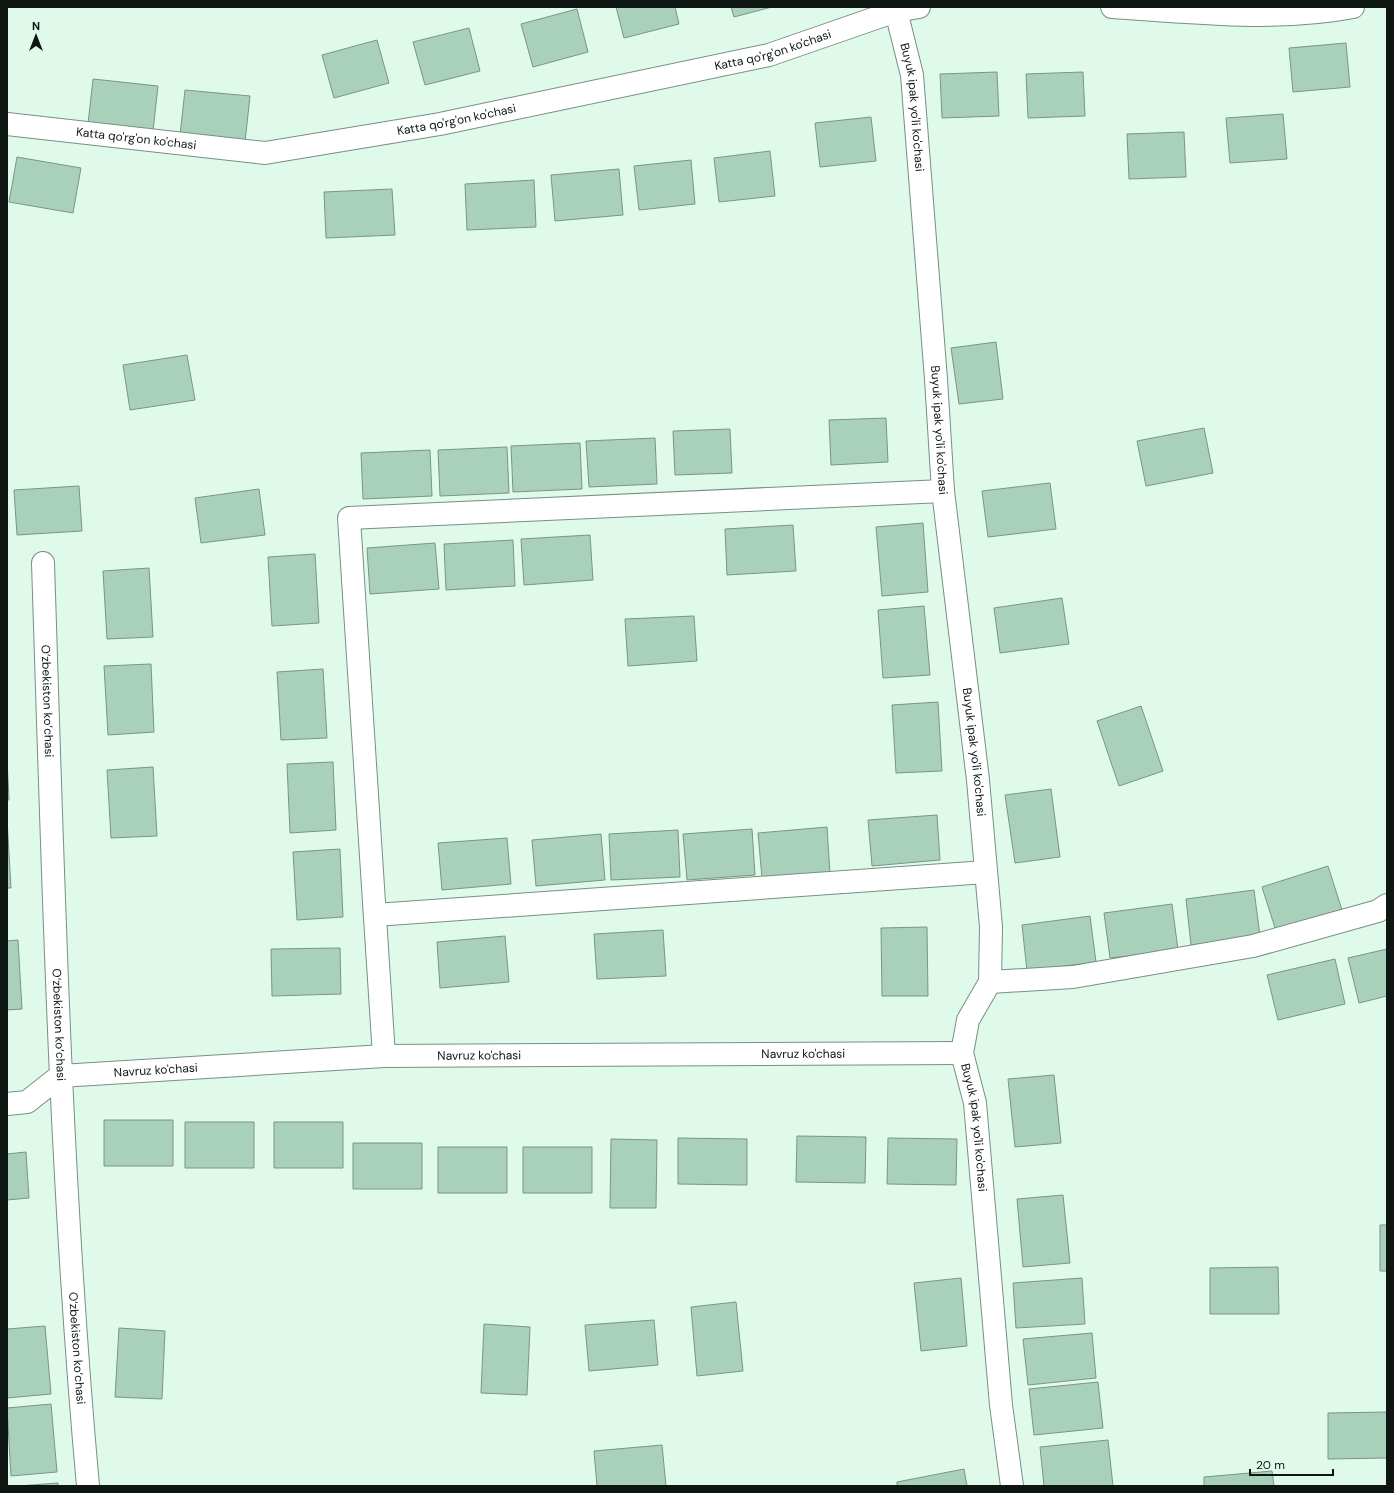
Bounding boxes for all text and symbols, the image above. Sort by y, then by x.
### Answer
north arrow [16,16,56,56]
text: N [32,19,40,33]
street label: Katta qo'rg'on ko'chasi [713,26,833,74]
street label: Buyuk ipak yo'li ko'chasi [896,41,928,172]
street label: Katta qo'rg'on ko'chasi [396,100,518,139]
street label: Katta qo'rg'on ko'chasi [75,124,197,153]
street label: Buyuk ipak yo'li ko'chasi [927,365,951,496]
street label: O‘zbekiston ko‘chasi [38,644,57,758]
street label: Buyuk ipak yo'li ko'chasi [959,687,989,817]
street label: O‘zbekiston ko‘chasi [48,968,69,1081]
street label: Navruz ko'chasi [761,1046,845,1062]
street label: Navruz ko'chasi [437,1047,521,1064]
street label: Navruz ko'chasi [113,1060,198,1081]
street label: Buyuk ipak yo'li ko'chasi [957,1062,991,1192]
street label: O‘zbekiston ko‘chasi [65,1291,89,1405]
scale bar [1250,1451,1333,1477]
text: 20 m [1256,1457,1285,1473]

